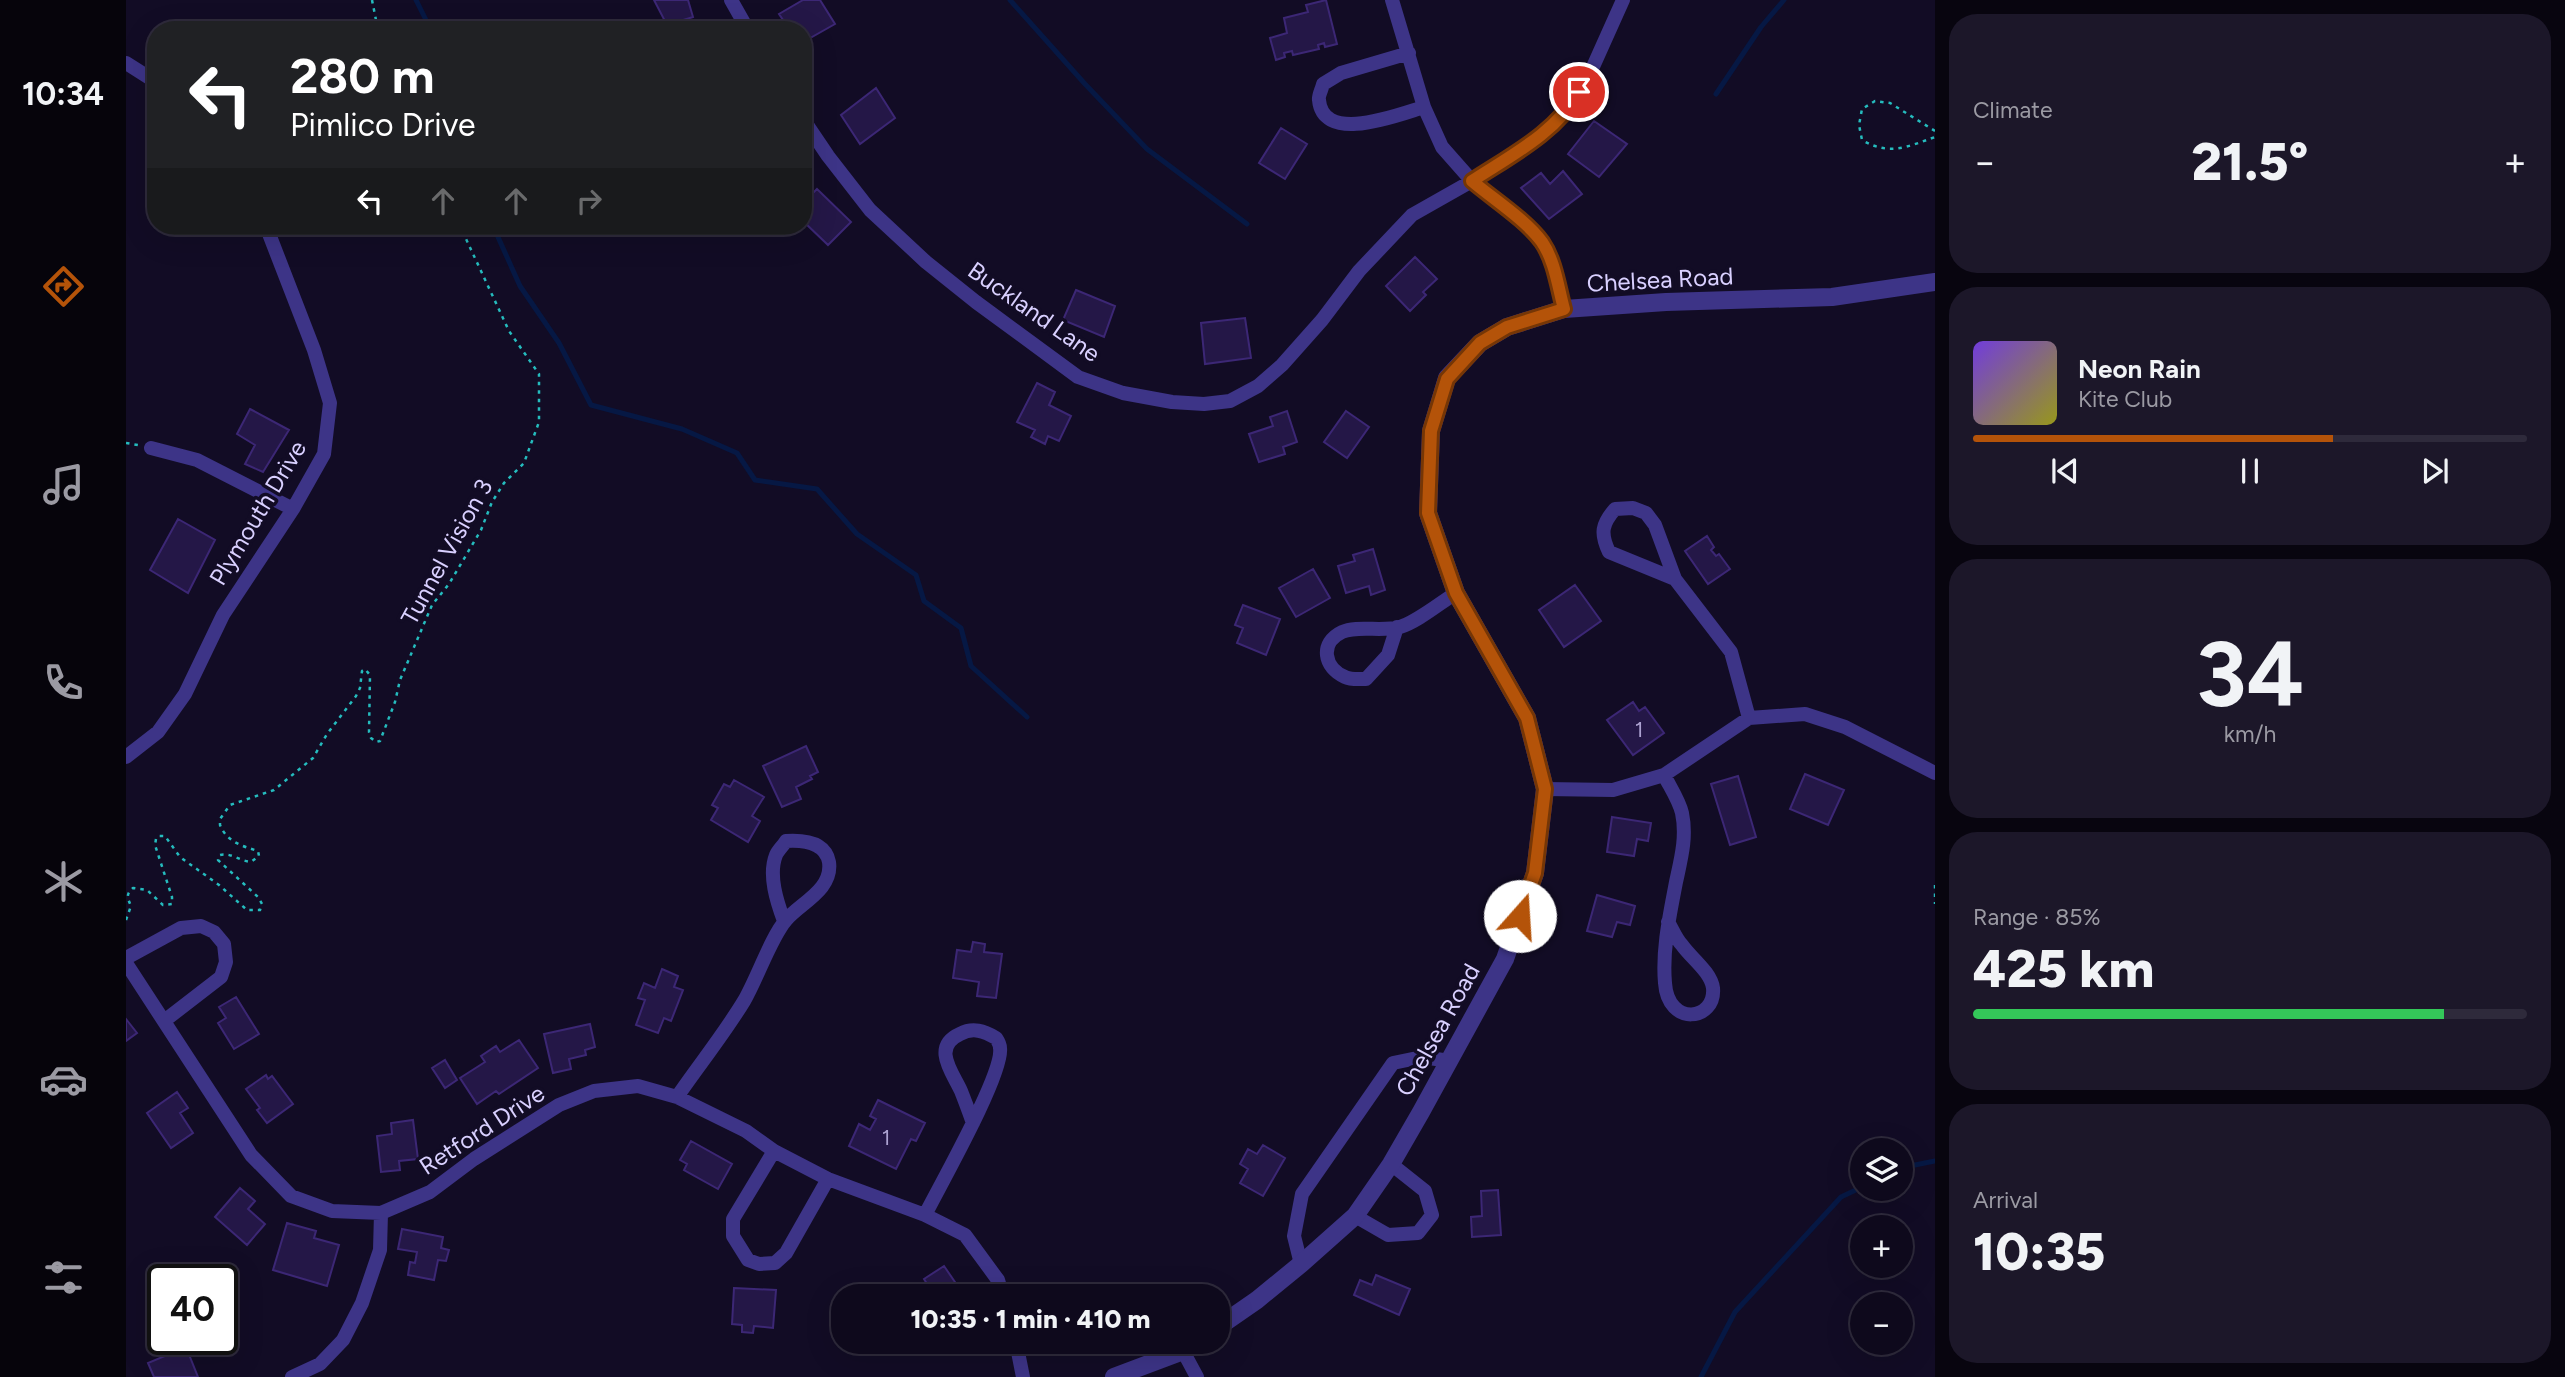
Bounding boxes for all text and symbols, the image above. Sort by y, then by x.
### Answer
text: 280 m [290,46,435,105]
icon: left [175,49,266,140]
pin [1549,62,1609,122]
icon: arrive [1560,73,1598,111]
text: 10:34 [22,75,104,113]
text: Climate [1973,96,2052,124]
text: Pimlico Drive [290,106,475,144]
text: 21.5° [2192,131,2308,193]
text: − [1973,139,1997,185]
text: + [2503,139,2527,185]
icon: left [351,182,389,220]
icon: ahead [424,182,462,220]
icon: ahead [497,182,535,220]
icon: right [570,182,608,220]
street label: Buckland Lane [963,255,1106,368]
street label: Chelsea Road [1586,261,1734,298]
icon: directions [39,262,88,311]
text: Neon Rain [2078,353,2201,385]
text: Kite Club [2078,385,2172,413]
street label: Plymouth Drive [203,435,312,590]
icon: previous [2046,452,2084,490]
icon: pause [2231,452,2269,490]
icon: next [2416,452,2454,490]
icon: music [39,460,88,509]
street label: Tunnel Vision 3 [395,474,498,630]
text: 34 [2196,620,2304,729]
icon: phone [39,658,88,707]
house number: 1 [1635,717,1643,742]
text: km/h [2224,720,2276,748]
icon: climate [39,857,88,906]
position arrow [1483,879,1557,953]
text: Range · 85% [1973,903,2101,931]
text: 425 km [1973,938,2154,1000]
street label: Chelsea Road [1389,959,1486,1101]
icon: car [39,1055,88,1104]
street label: Retford Drive [414,1078,550,1181]
house number: 1 [882,1125,890,1150]
map controls [1850,1138,1913,1355]
button: layers [1850,1138,1913,1201]
text: Arrival [1973,1186,2038,1214]
button: + [1850,1215,1913,1278]
text: 10:35 [1973,1221,2105,1283]
icon: filters [39,1253,88,1302]
speed limit sign: 40 [147,1264,238,1355]
button: − [1850,1292,1913,1355]
text: 10:35 · 1 min · 410 m [910,1303,1151,1335]

